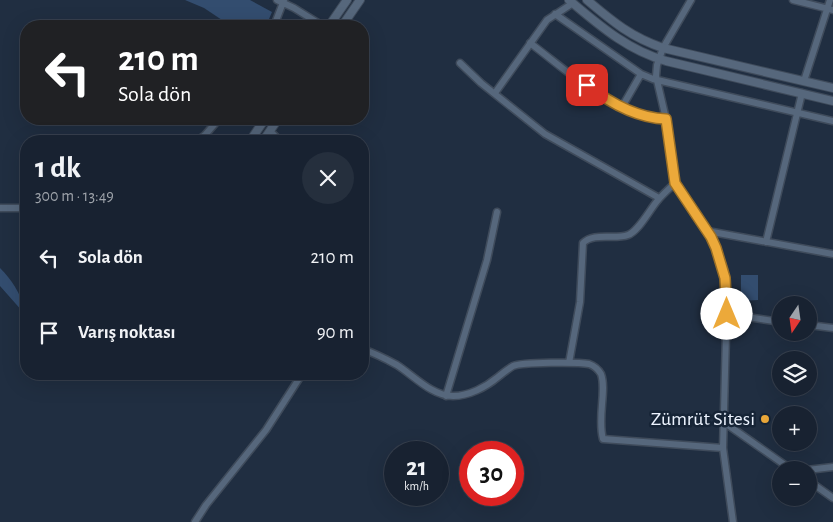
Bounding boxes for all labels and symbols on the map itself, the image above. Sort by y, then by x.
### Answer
pin [566,64,608,106]
position arrow [700,287,752,339]
north arrow [772,296,818,341]
place label: Zümrüt Sitesi [651,409,755,429]
marker: Zümrüt Sitesi [759,413,771,425]
speed limit sign: 30 [459,441,524,506]

